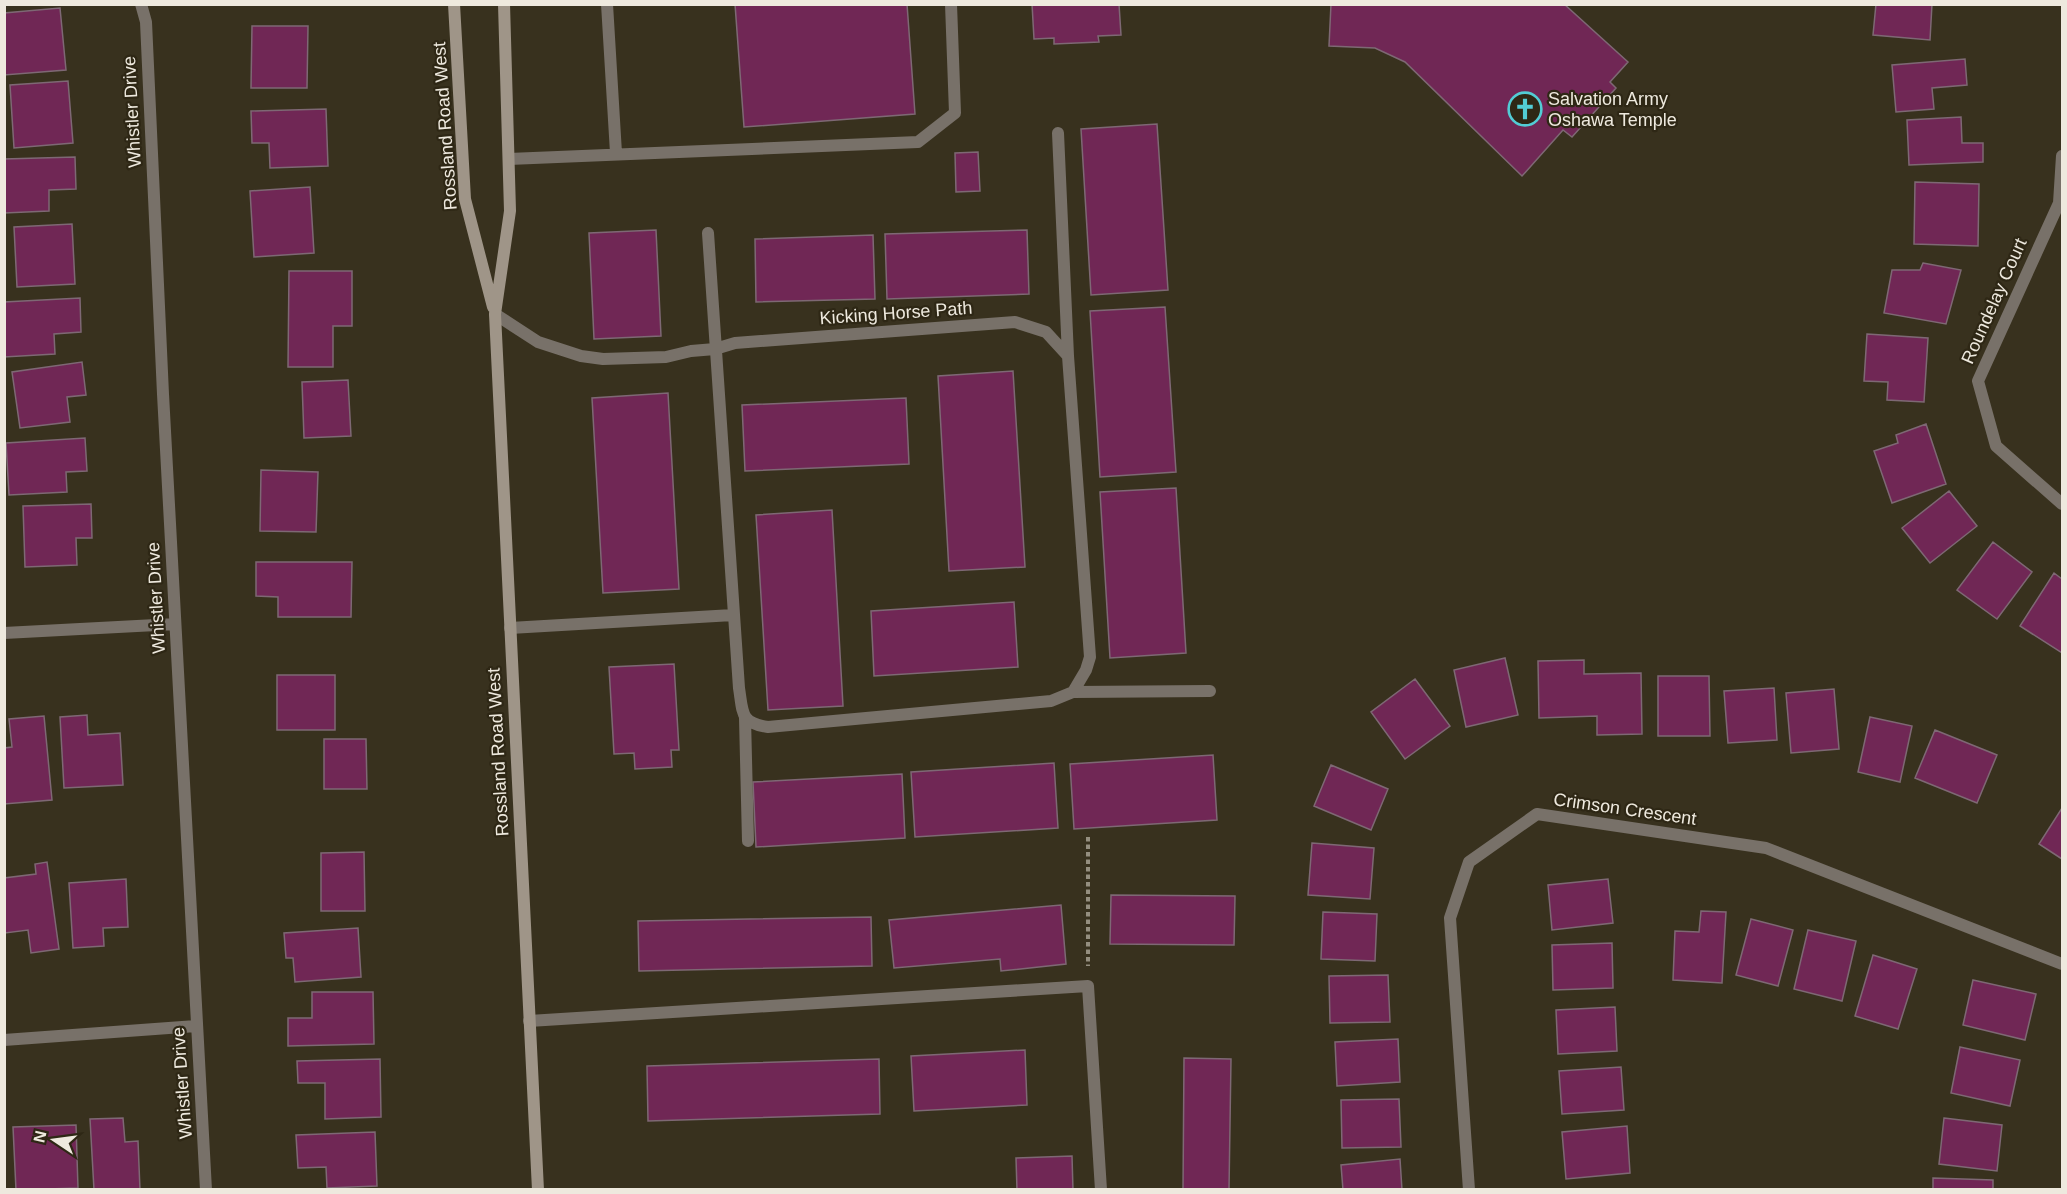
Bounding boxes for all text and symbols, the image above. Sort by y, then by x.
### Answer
street label: Rossland Road West [429,41,461,211]
street label: Whistler Drive [119,56,145,168]
place label: Salvation Army Oshawa Temple [1548,89,1677,130]
church icon: Salvation Army Oshawa Temple [1507,91,1543,127]
street label: Roundelay Court [1957,235,2031,367]
street label: Kicking Horse Path [819,298,973,328]
street label: Whistler Drive [143,542,169,654]
street label: Rossland Road West [484,667,512,837]
street label: Crimson Crescent [1552,789,1698,829]
street label: Whistler Drive [168,1026,196,1140]
north arrow [24,1110,84,1170]
text: N [30,1129,49,1144]

